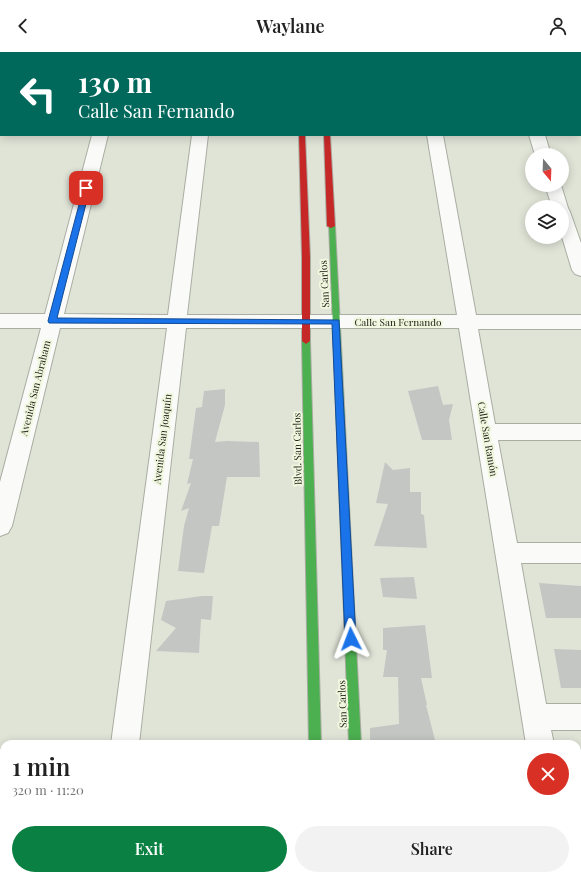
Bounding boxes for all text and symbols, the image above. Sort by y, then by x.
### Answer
text: Waylane [256,14,325,38]
icon: back [12,15,34,37]
icon: person [547,15,569,37]
text: 130 m [78,63,152,100]
icon: left [12,68,64,120]
text: Calle San Fernando [78,99,235,123]
north arrow [525,148,569,192]
map controls [525,148,569,244]
pin [69,171,103,205]
icon: arrive [75,177,97,199]
button: layers [525,200,569,244]
street label: San Carlos [316,260,332,308]
street label: Calle San Fernando [354,315,442,329]
street label: Avenida San Abraham [16,339,54,438]
street label: Avenida San Joaquín [149,393,174,486]
street label: Calle San Ramón [475,401,501,477]
street label: Blvd. San Carlos [289,413,305,485]
position arrow [330,618,372,660]
street label: San Carlos [334,680,350,728]
text: 1 min [12,750,70,782]
button: close [527,753,569,795]
text: 320 m · 11:20 [12,781,84,798]
button: Exit [12,826,287,872]
button: Share [295,826,569,872]

